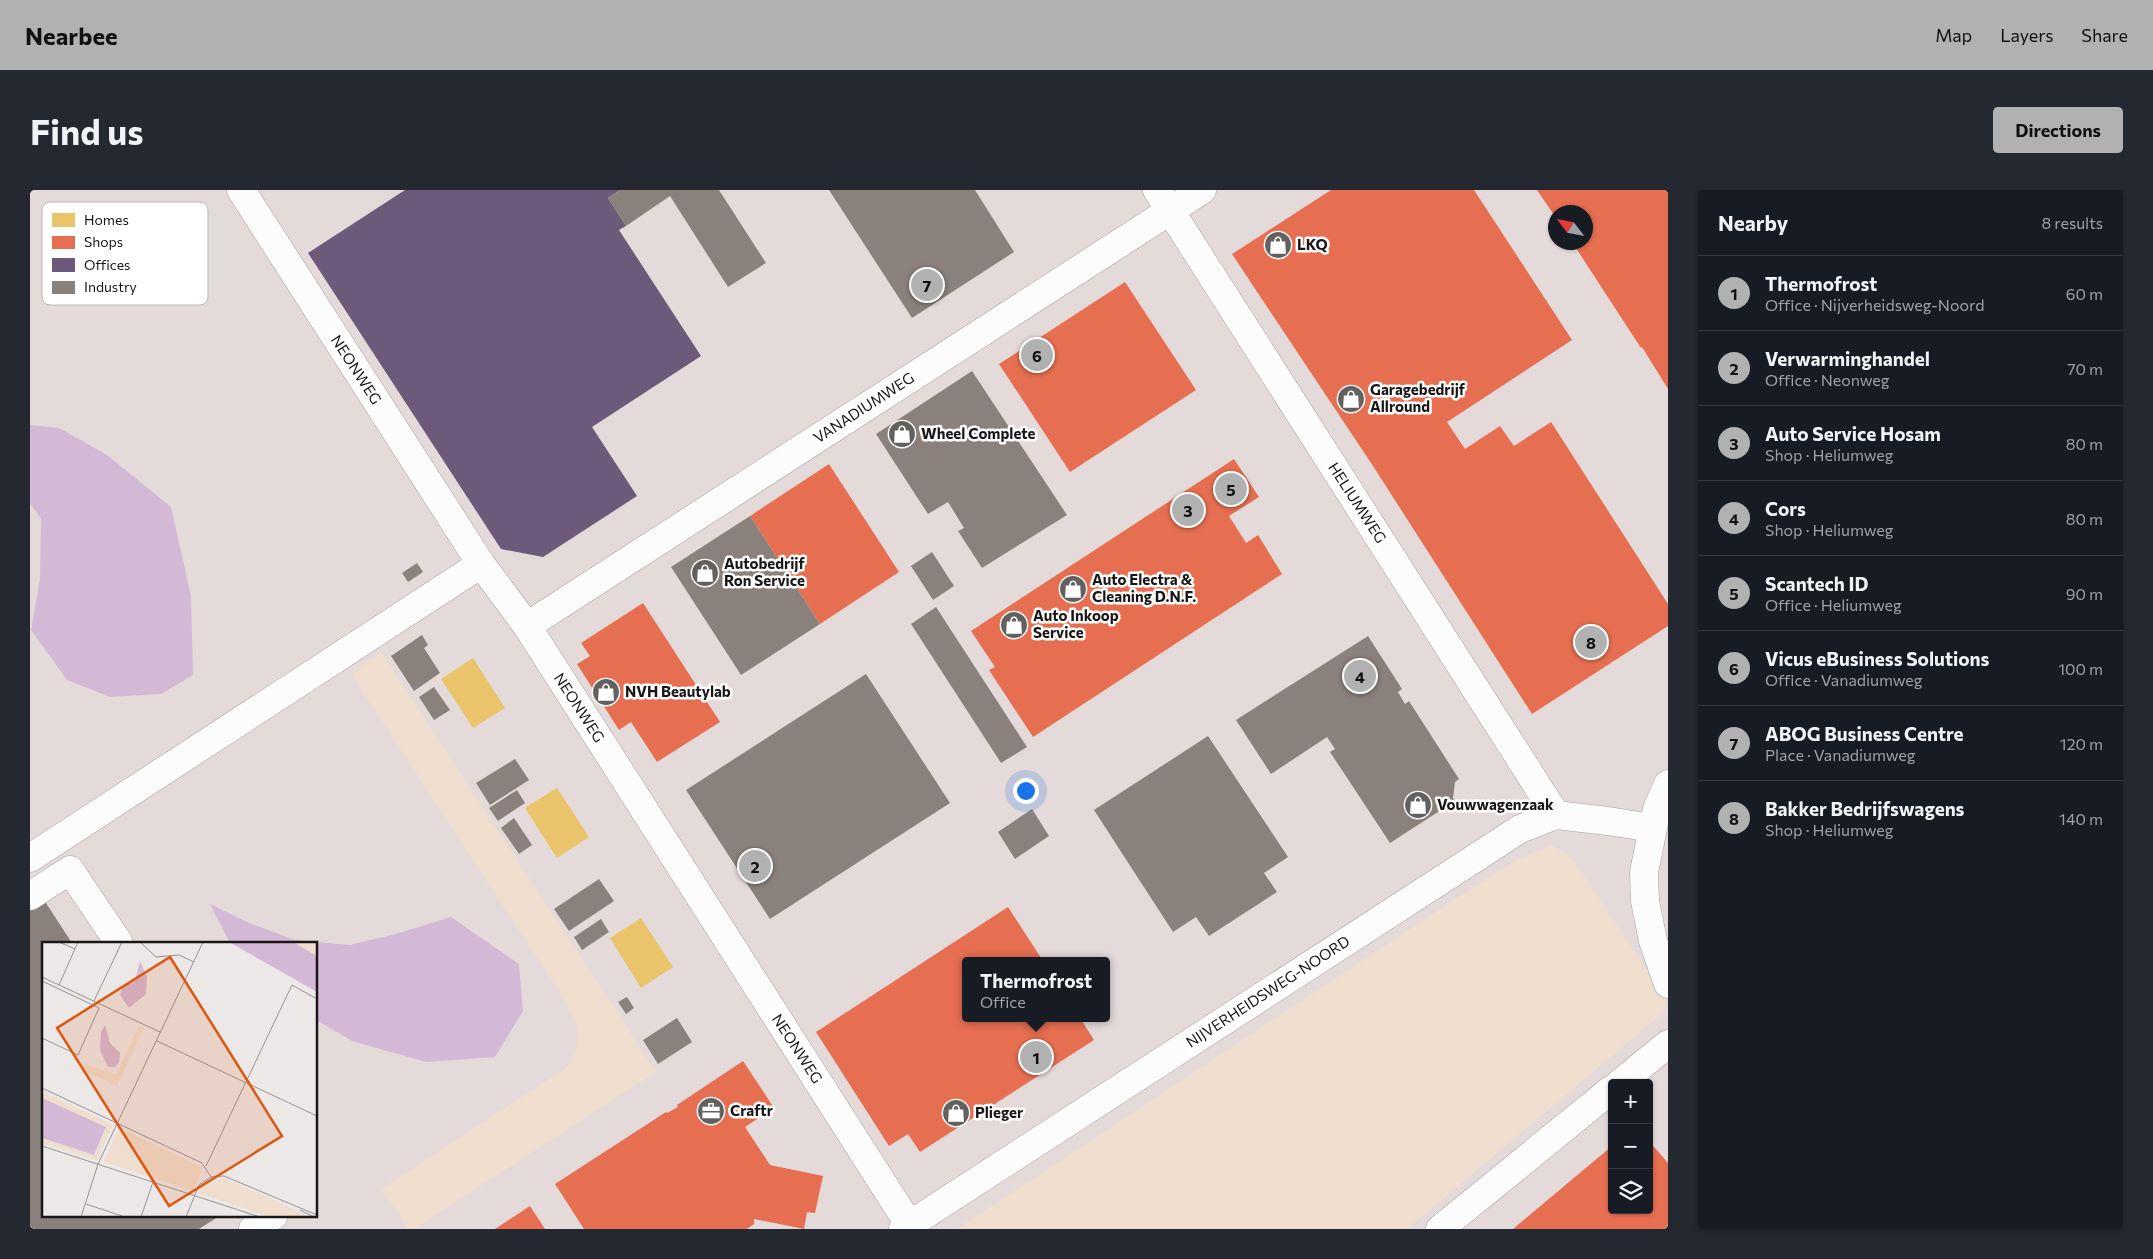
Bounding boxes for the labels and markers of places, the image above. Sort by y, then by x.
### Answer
shop icon: LKQ [1263,230,1293,260]
place label: LKQ [1297,235,1328,253]
pin: 7 [911,266,943,304]
pin: 6 [1021,336,1053,374]
place label: Garagebedrijf Allround [1370,380,1466,415]
shop icon: Garagebedrijf Allround [1336,384,1366,414]
shop icon: Wheel Complete [887,419,917,449]
place label: Wheel Complete [921,424,1036,442]
pin: 5 [1215,470,1247,508]
pin: 3 [1172,491,1204,529]
place label: Autobedrijf Ron Service [724,554,806,589]
shop icon: Autobedrijf Ron Service [690,558,720,588]
place label: Auto Electra & Cleaning D.N.F. [1092,570,1196,605]
shop icon: Auto Electra & Cleaning D.N.F. [1058,574,1088,604]
place label: Auto Inkoop Service [1033,606,1119,641]
shop icon: Auto Inkoop Service [999,610,1029,640]
pin: 8 [1575,623,1607,661]
pin: 4 [1344,657,1376,695]
shop icon: NVH Beautylab [591,677,621,707]
place label: NVH Beautylab [625,682,731,700]
shop icon: Vouwwagenzaak [1403,790,1433,820]
place label: Vouwwagenzaak [1437,795,1554,813]
pin: 2 [739,847,771,885]
pin: 1 [1020,1038,1052,1076]
office icon: Craftr [696,1096,726,1126]
shop icon: Plieger [941,1098,971,1128]
place label: Craftr [730,1101,773,1119]
place label: Plieger [975,1103,1023,1121]

